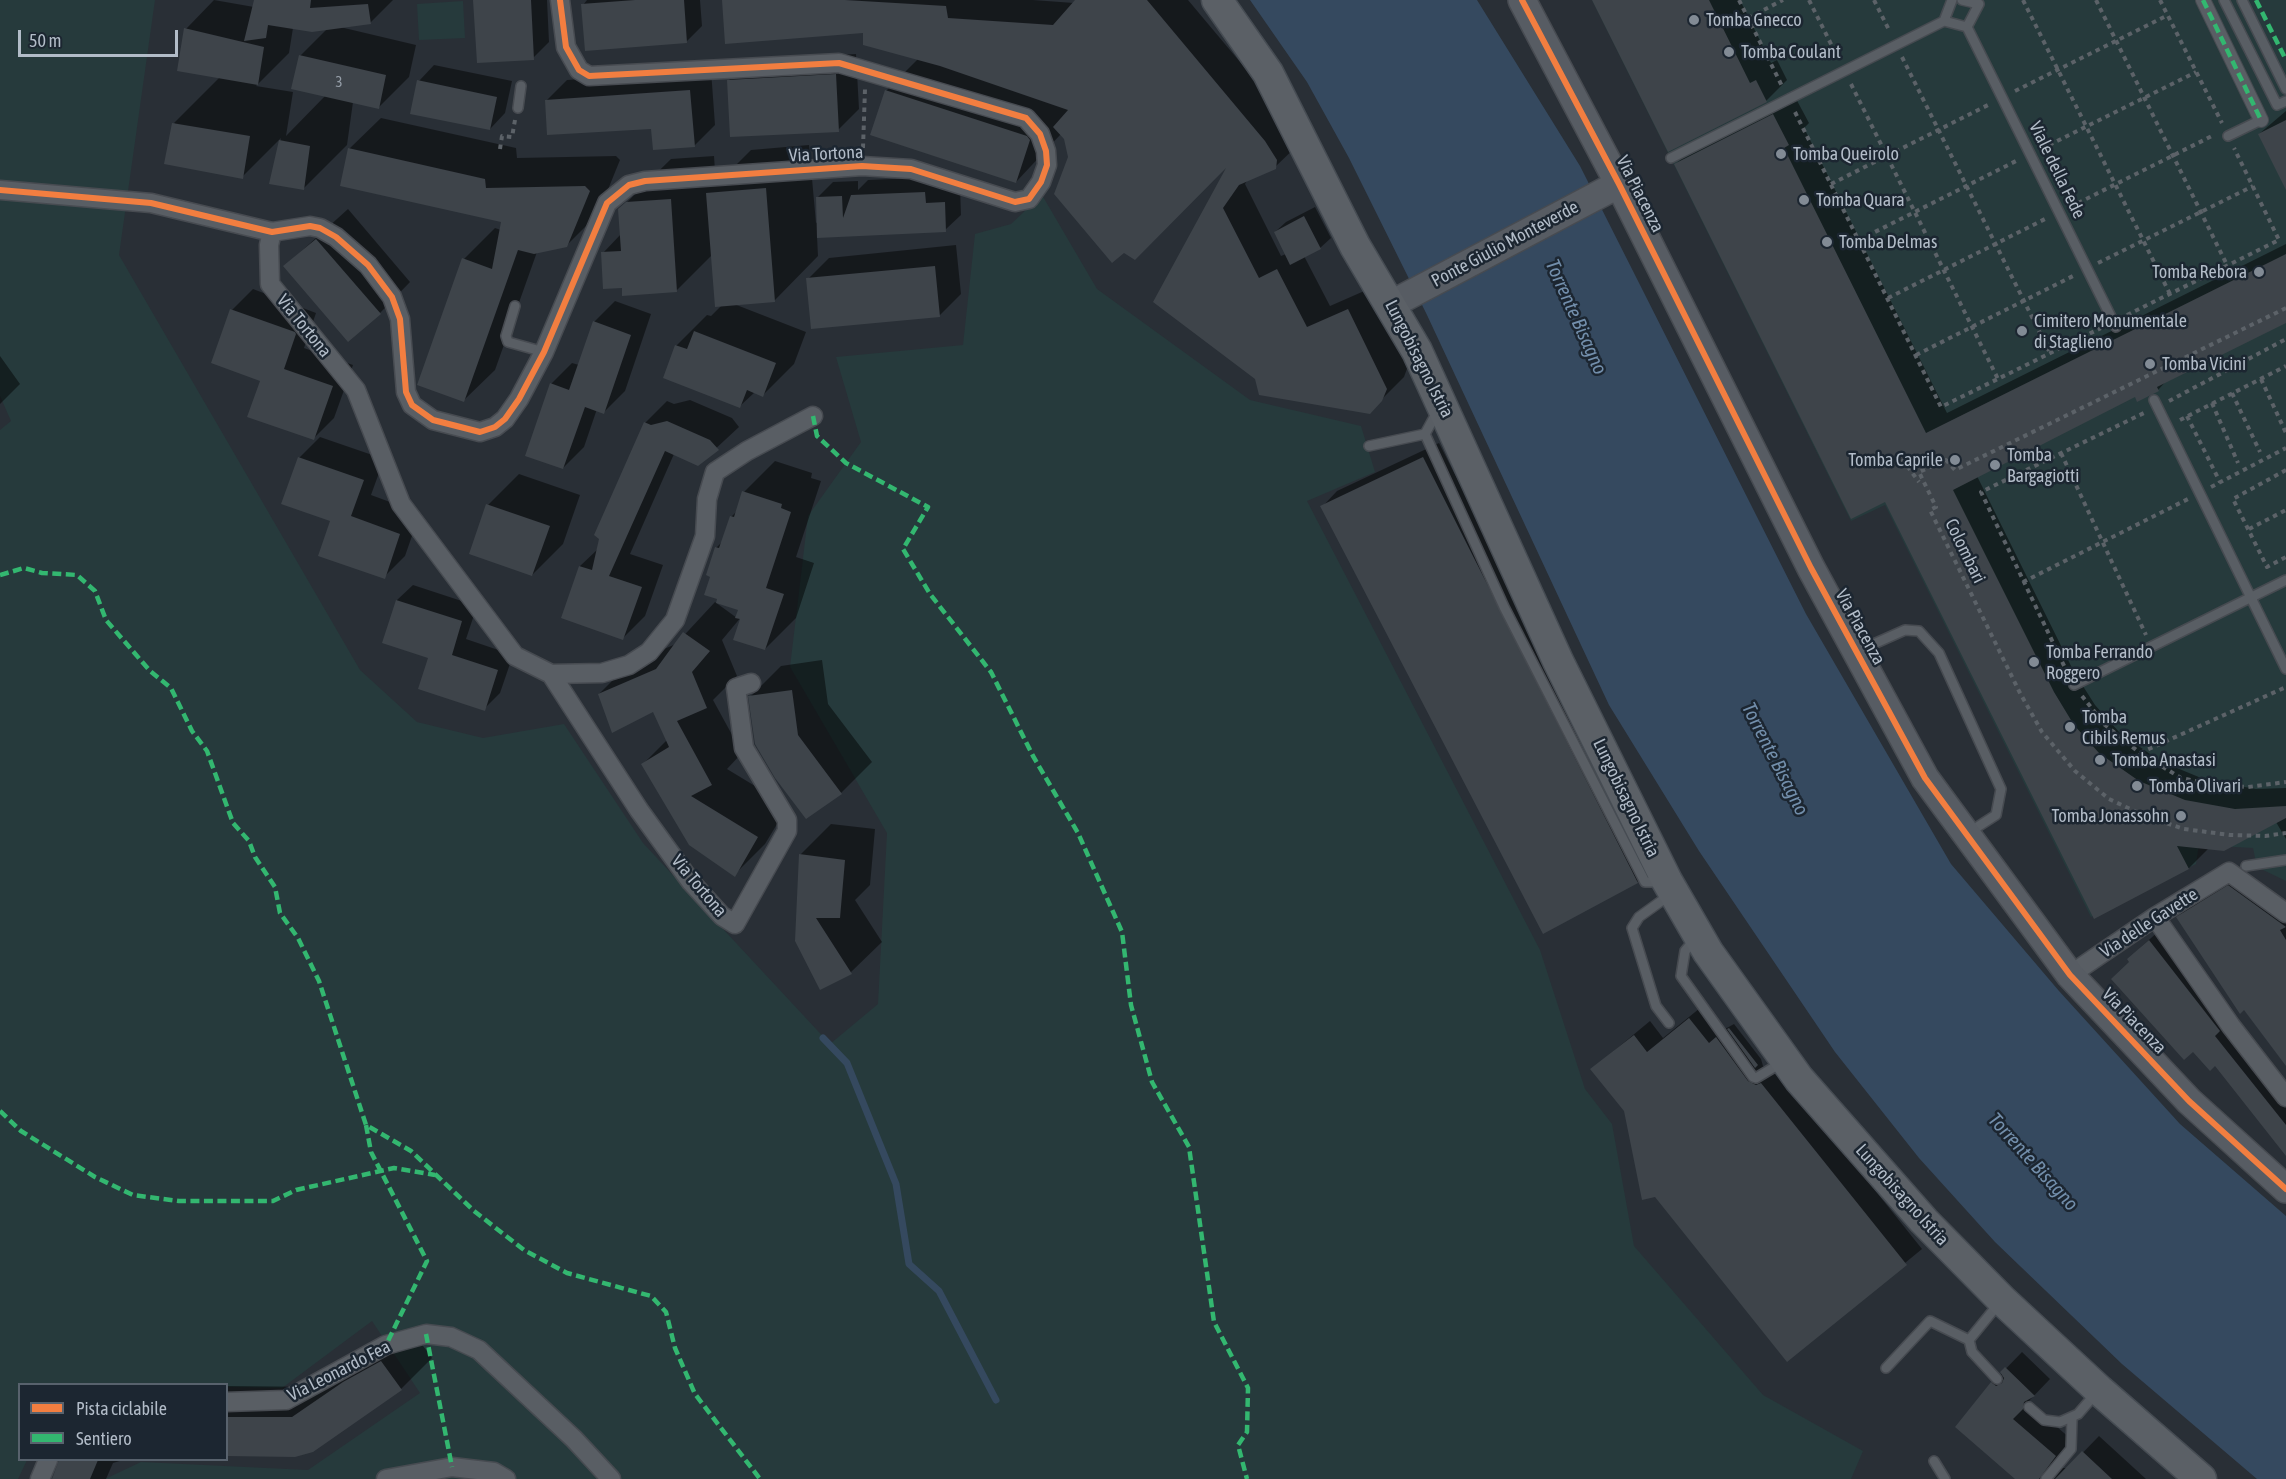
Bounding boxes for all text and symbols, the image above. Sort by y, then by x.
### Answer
place label: Tomba Gnecco [1706,9,1802,31]
marker: Tomba Gnecco [1687,13,1701,27]
scale bar [21,18,182,56]
text: 50 m [29,30,61,51]
place label: Tomba Coulant [1741,41,1841,63]
marker: Tomba Coulant [1722,45,1736,59]
house number: 3 [335,73,343,91]
street label: Viale della Fede [2024,118,2090,222]
street label: Via Tortona [788,141,864,167]
place label: Tomba Queirolo [1793,143,1899,165]
marker: Tomba Queirolo [1774,147,1788,161]
street label: Via Piacenza [1611,152,1669,236]
place label: Tomba Quara [1816,189,1905,211]
marker: Tomba Quara [1797,193,1811,207]
street label: Ponte Giulio Monteverde [1428,196,1582,292]
place label: Tomba Delmas [1839,231,1937,253]
marker: Tomba Delmas [1820,235,1834,249]
water label: Torrente Bisagno [1540,256,1612,378]
place label: Tomba Rebora [2152,261,2247,283]
marker: Tomba Rebora [2252,265,2266,279]
street label: Via Tortona [272,290,336,362]
street label: Lungobisagno Istria [1380,297,1458,421]
place label: Cimitero Monumentale di Staglieno [2034,310,2187,352]
marker: Cimitero Monumentale di Staglieno [2015,324,2029,338]
place label: Tomba Vicini [2162,353,2246,375]
marker: Tomba Vicini [2143,357,2157,371]
place label: Tomba Bargagiotti [2007,444,2079,486]
place label: Tomba Caprile [1848,449,1943,471]
marker: Tomba Caprile [1948,453,1962,467]
marker: Tomba Bargagiotti [1988,458,2002,472]
street label: Colombari [1940,515,1990,587]
street label: Via Piacenza [1830,585,1890,669]
place label: Tomba Ferrando Roggero [2046,641,2153,684]
marker: Tomba Ferrando Roggero [2027,655,2041,669]
water label: Torrente Bisagno [1736,699,1814,819]
place label: Tomba Cibils Remus [2082,706,2166,748]
marker: Tomba Cibils Remus [2063,720,2077,734]
street label: Lungobisagno Istria [1588,735,1664,861]
place label: Tomba Anastasi [2112,749,2216,771]
marker: Tomba Anastasi [2093,753,2107,767]
place label: Tomba Olivari [2149,775,2241,797]
marker: Tomba Olivari [2130,779,2144,793]
place label: Tomba Jonassohn [2051,805,2169,827]
marker: Tomba Jonassohn [2174,809,2188,823]
street label: Via Tortona [667,850,731,922]
street label: Via delle Gavette [2096,883,2202,963]
street label: Via Piacenza [2097,984,2171,1058]
water label: Torrente Bisagno [1983,1108,2083,1216]
street label: Lungobisagno Istria [1851,1140,1953,1250]
street label: Via Leonardo Fea [284,1336,394,1406]
legend [18,1383,228,1461]
text: Pista ciclabile [76,1398,167,1419]
text: Sentiero [76,1428,132,1449]

